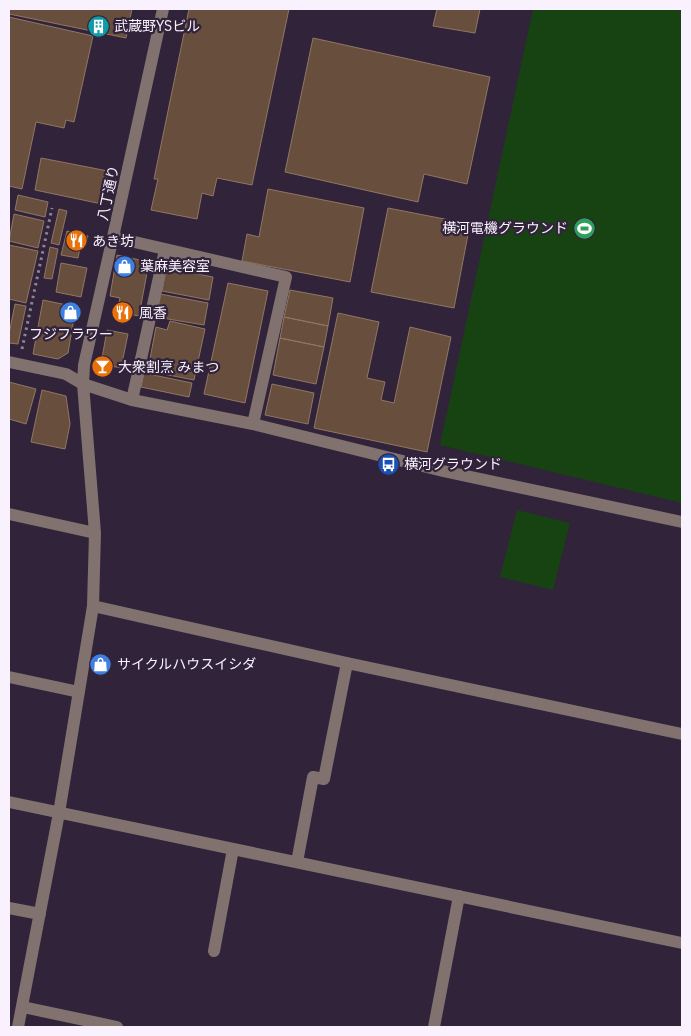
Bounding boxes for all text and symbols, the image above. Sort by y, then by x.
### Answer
building icon: 武蔵野YSビル [86,14,110,38]
place label: 武蔵野YSビル [114,17,200,35]
street label: 八丁通り [93,164,123,222]
sports icon: 横河電機グラウンド [572,216,596,240]
place label: 横河電機グラウンド [442,219,568,237]
restaurant icon: あき坊 [64,229,88,253]
place label: あき坊 [92,232,134,250]
shop icon: 葉麻美容室 [112,254,136,278]
place label: 葉麻美容室 [140,257,210,275]
shop icon: フジフラワー [59,300,83,324]
restaurant icon: 風香 [111,301,135,325]
place label: 風香 [139,304,167,322]
place label: フジフラワー [29,325,113,343]
bar icon: 大衆割烹 みまつ [90,355,114,379]
place label: 大衆割烹 みまつ [118,358,219,376]
bus stop icon: 横河グラウンド [376,452,400,476]
place label: 横河グラウンド [404,455,502,473]
shop icon: サイクルハウスイシダ [89,652,113,676]
place label: サイクルハウスイシダ [117,655,256,673]

